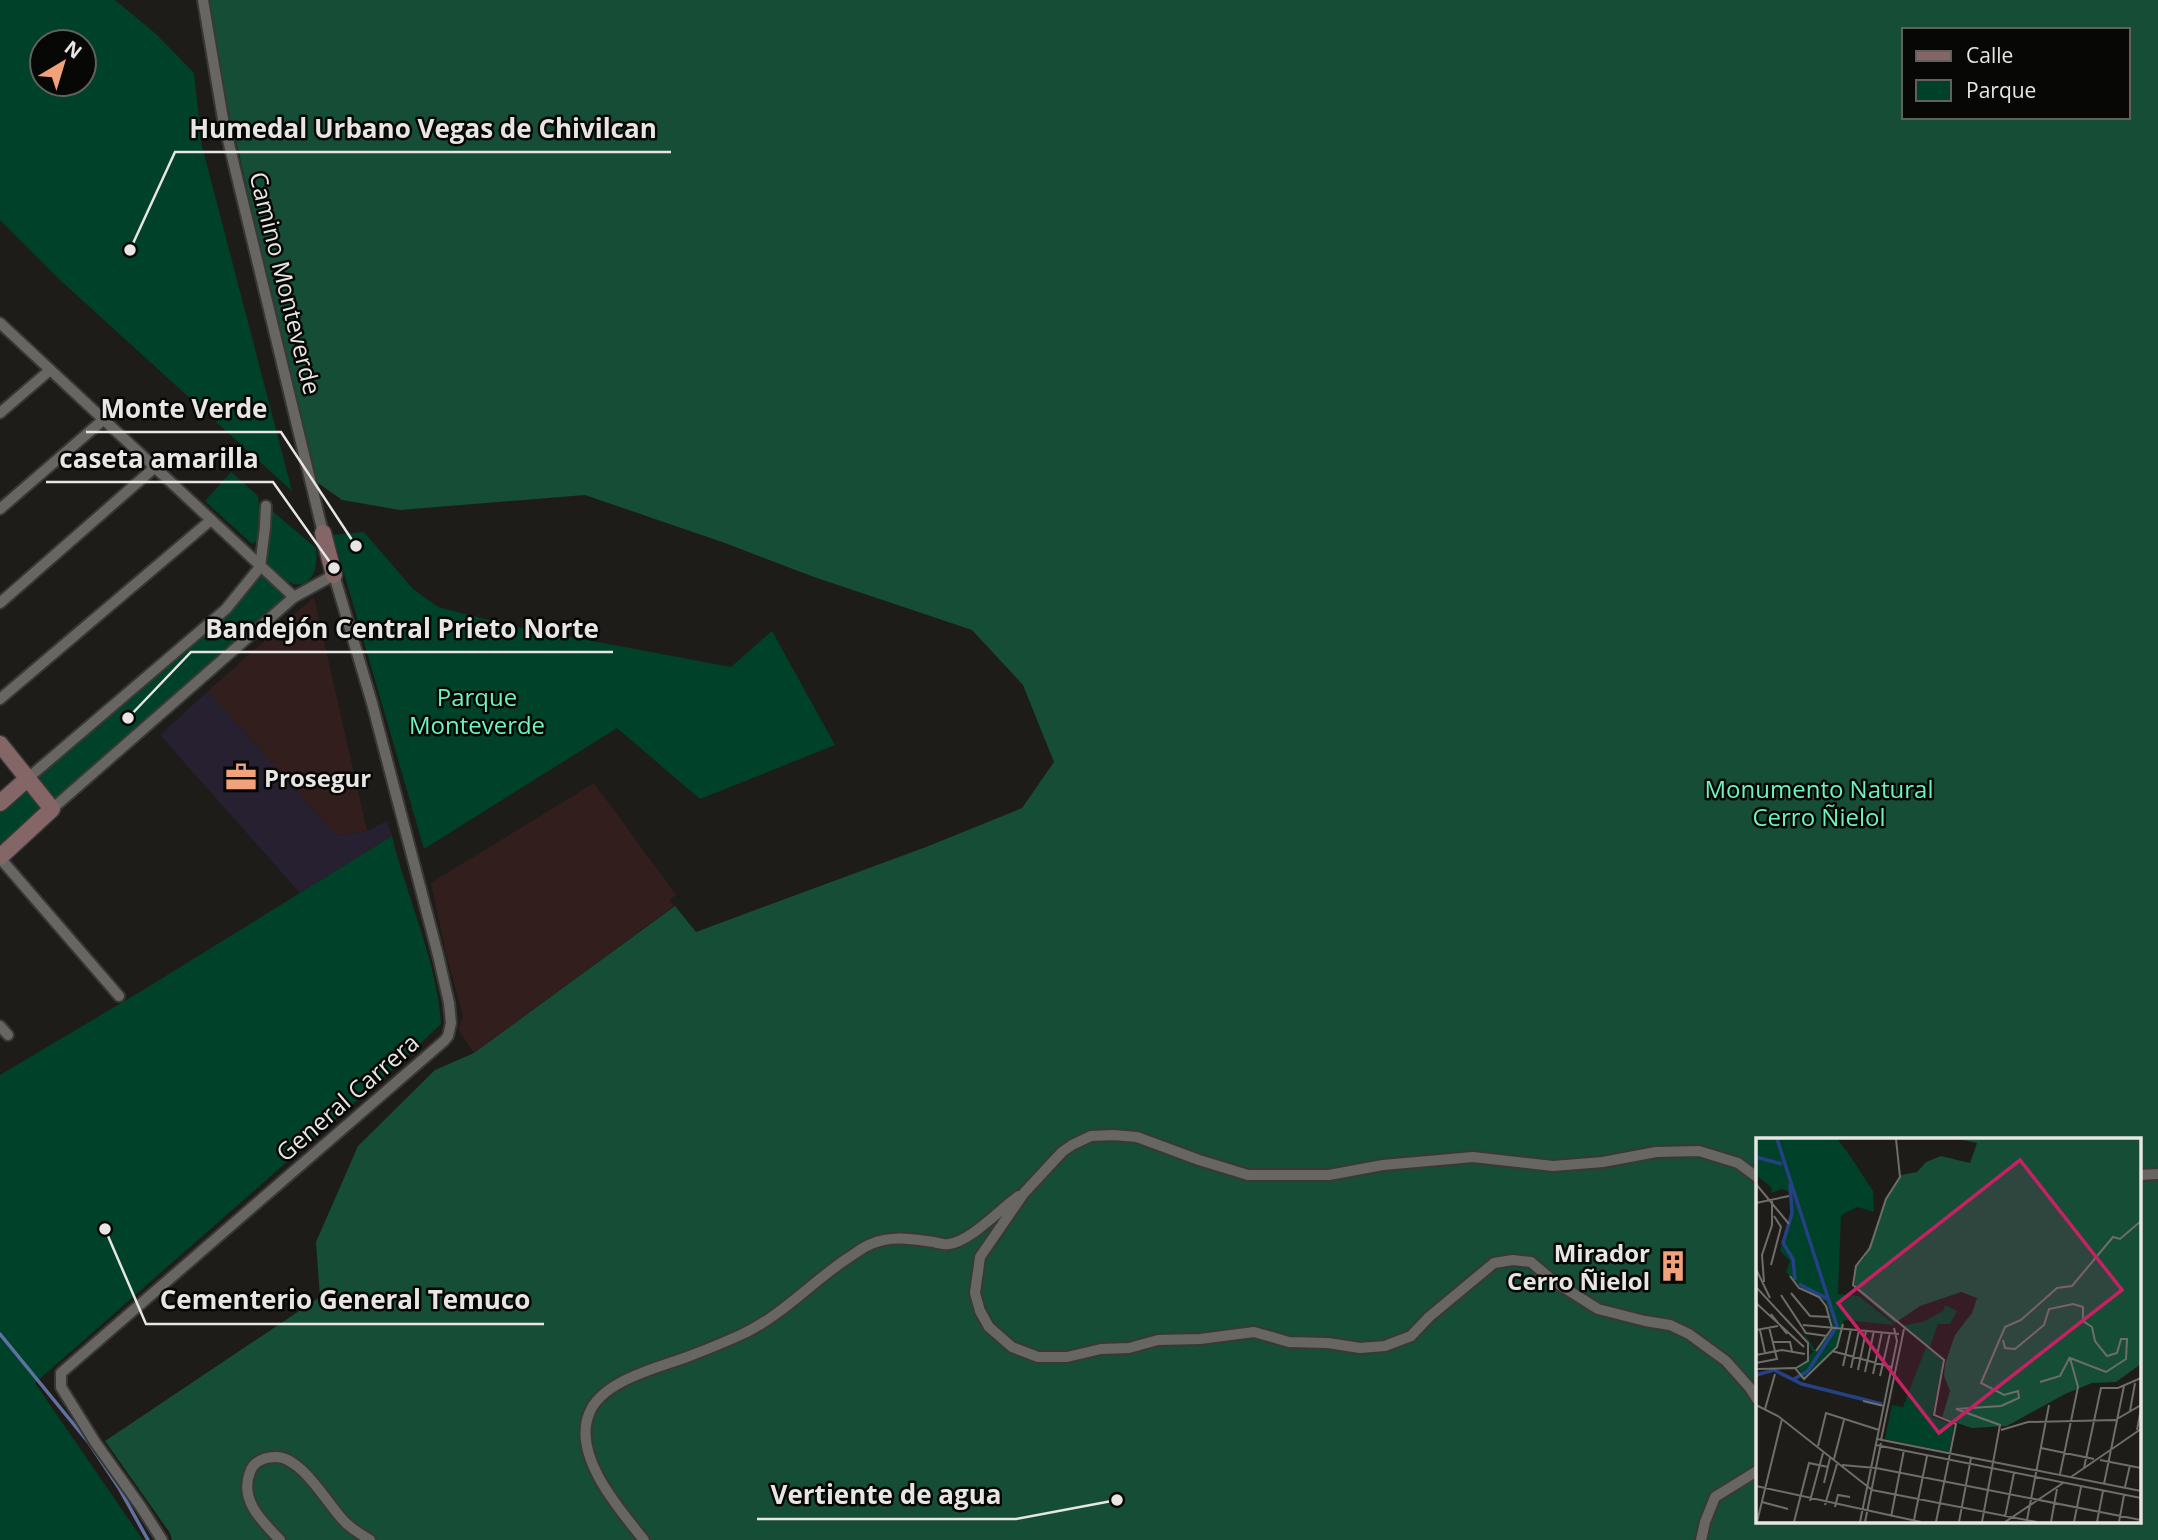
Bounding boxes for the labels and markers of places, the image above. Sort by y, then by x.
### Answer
callout: Humedal Urbano Vegas de Chivilcan [175,105,671,152]
callout: Monte Verde [86,385,281,432]
callout: caseta amarilla [46,435,273,482]
callout: Bandejón Central Prieto Norte [191,605,613,652]
office icon: Prosegur [224,760,258,794]
place label: Prosegur [264,761,371,794]
place label: Mirador Cerro Ñielol [1507,1236,1650,1297]
building icon: Mirador Cerro Ñielol [1656,1249,1690,1283]
callout: Cementerio General Temuco [146,1277,544,1324]
callout: Vertiente de agua [757,1472,1016,1519]

